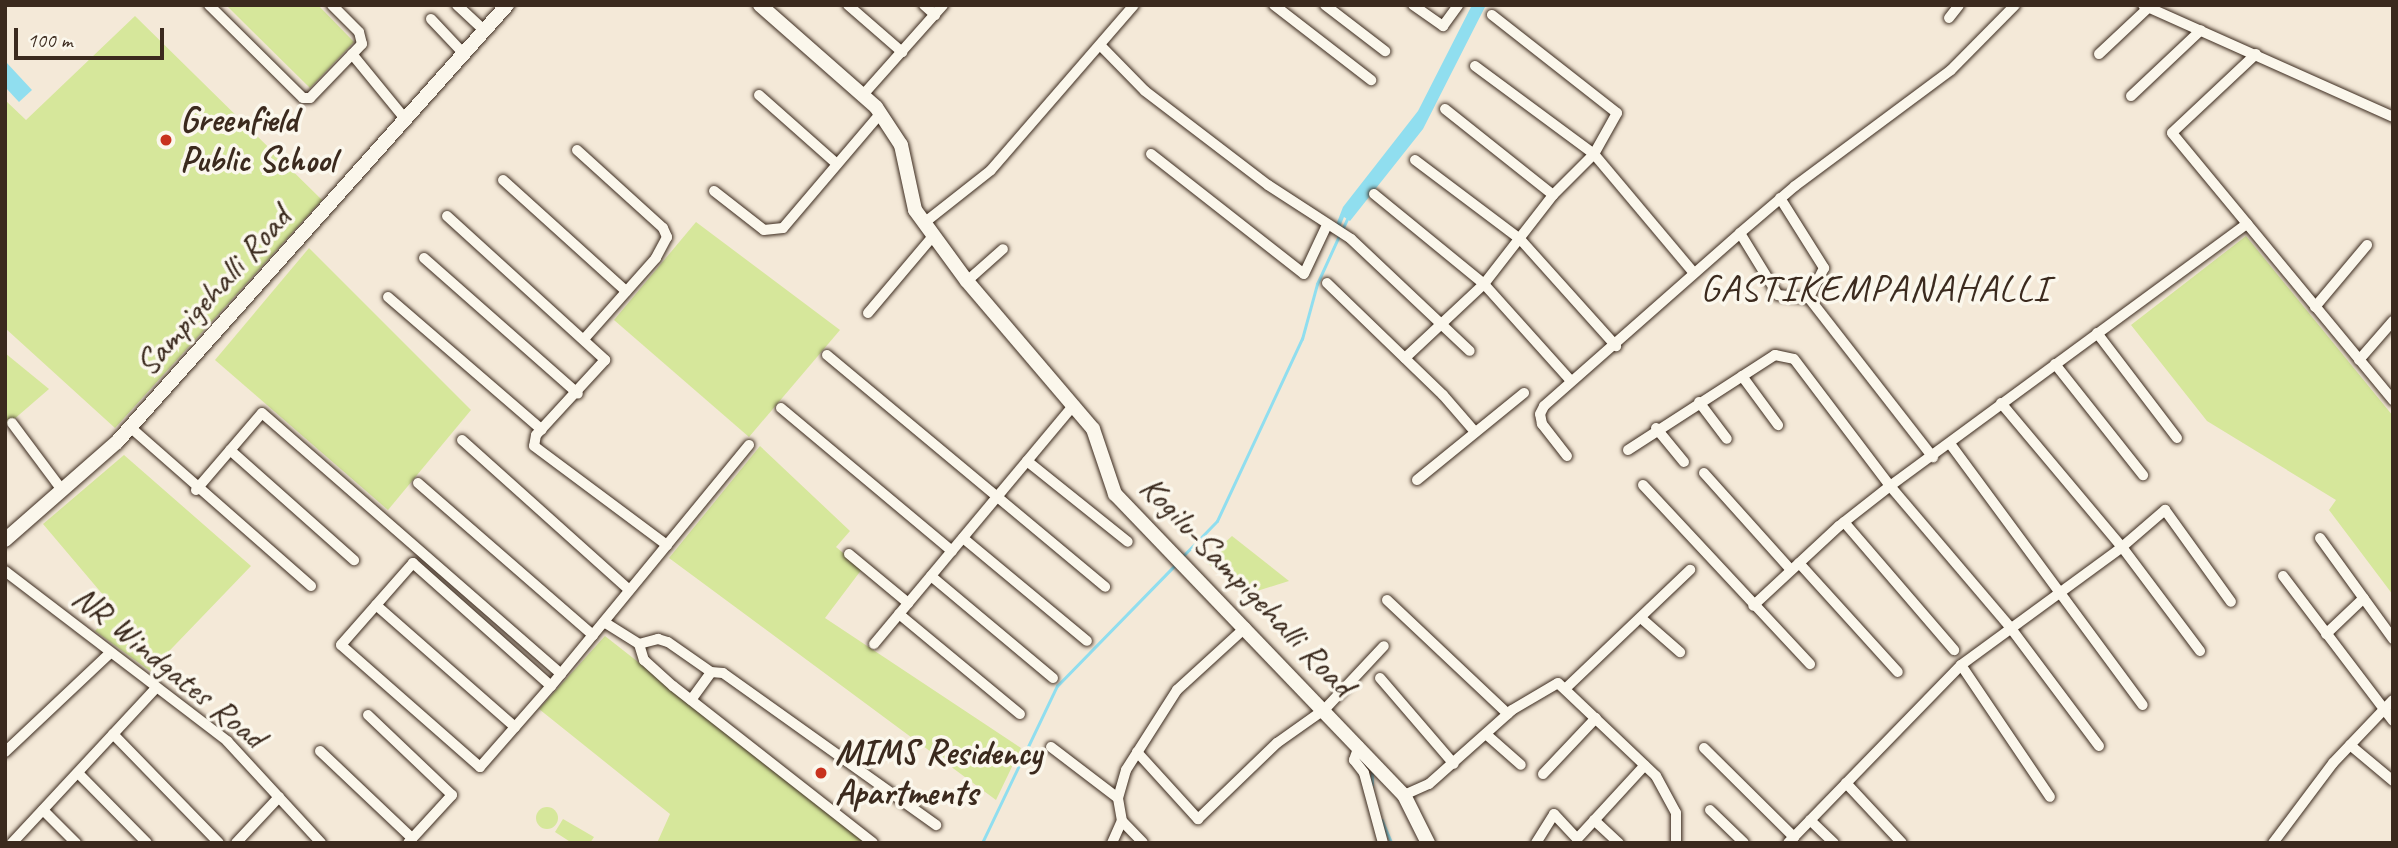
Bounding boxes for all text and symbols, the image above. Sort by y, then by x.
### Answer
scale bar [18,14,168,58]
text: 100 m [27,27,72,53]
place label: Greenfield Public School [180,99,336,181]
marker: Greenfield Public School [158,132,174,148]
street label: Sampigehalli Road [126,198,300,384]
district label: GASTIKEMPANAHALLI [1703,265,2047,311]
street label: Kogilu-Sampigehalli Road [1131,467,1363,705]
street label: NR Windgates Road [63,576,275,758]
place label: MIMS Residency Apartments [835,732,1042,814]
marker: MIMS Residency Apartments [813,765,829,781]

